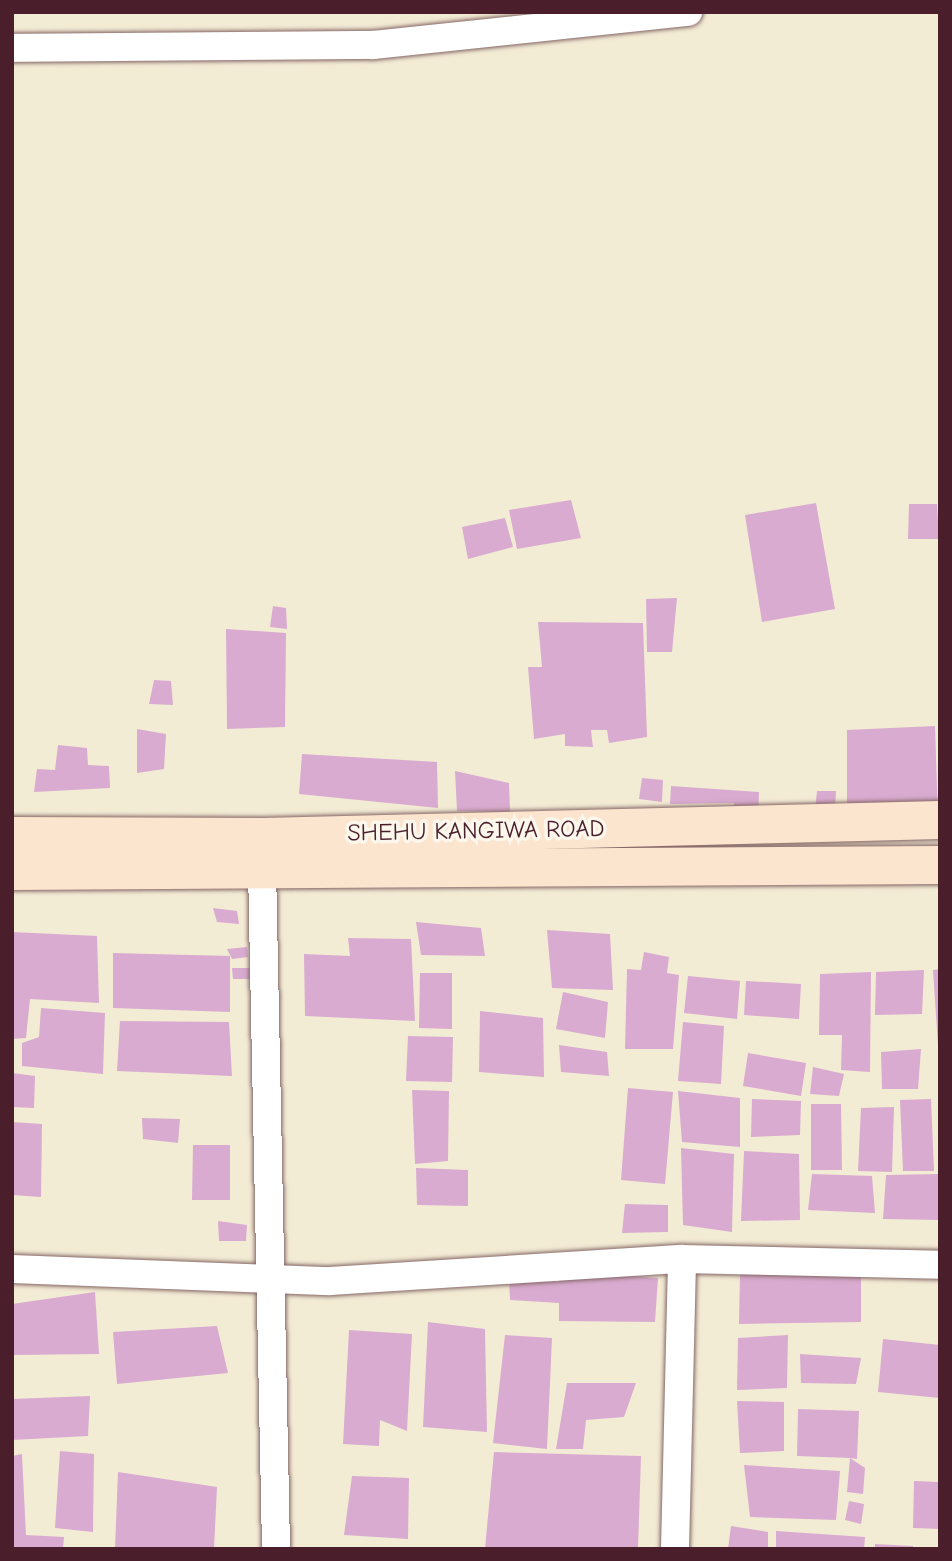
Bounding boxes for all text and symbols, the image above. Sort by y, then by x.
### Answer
street label: SHEHU KANGIWA ROAD [347,814,605,848]

